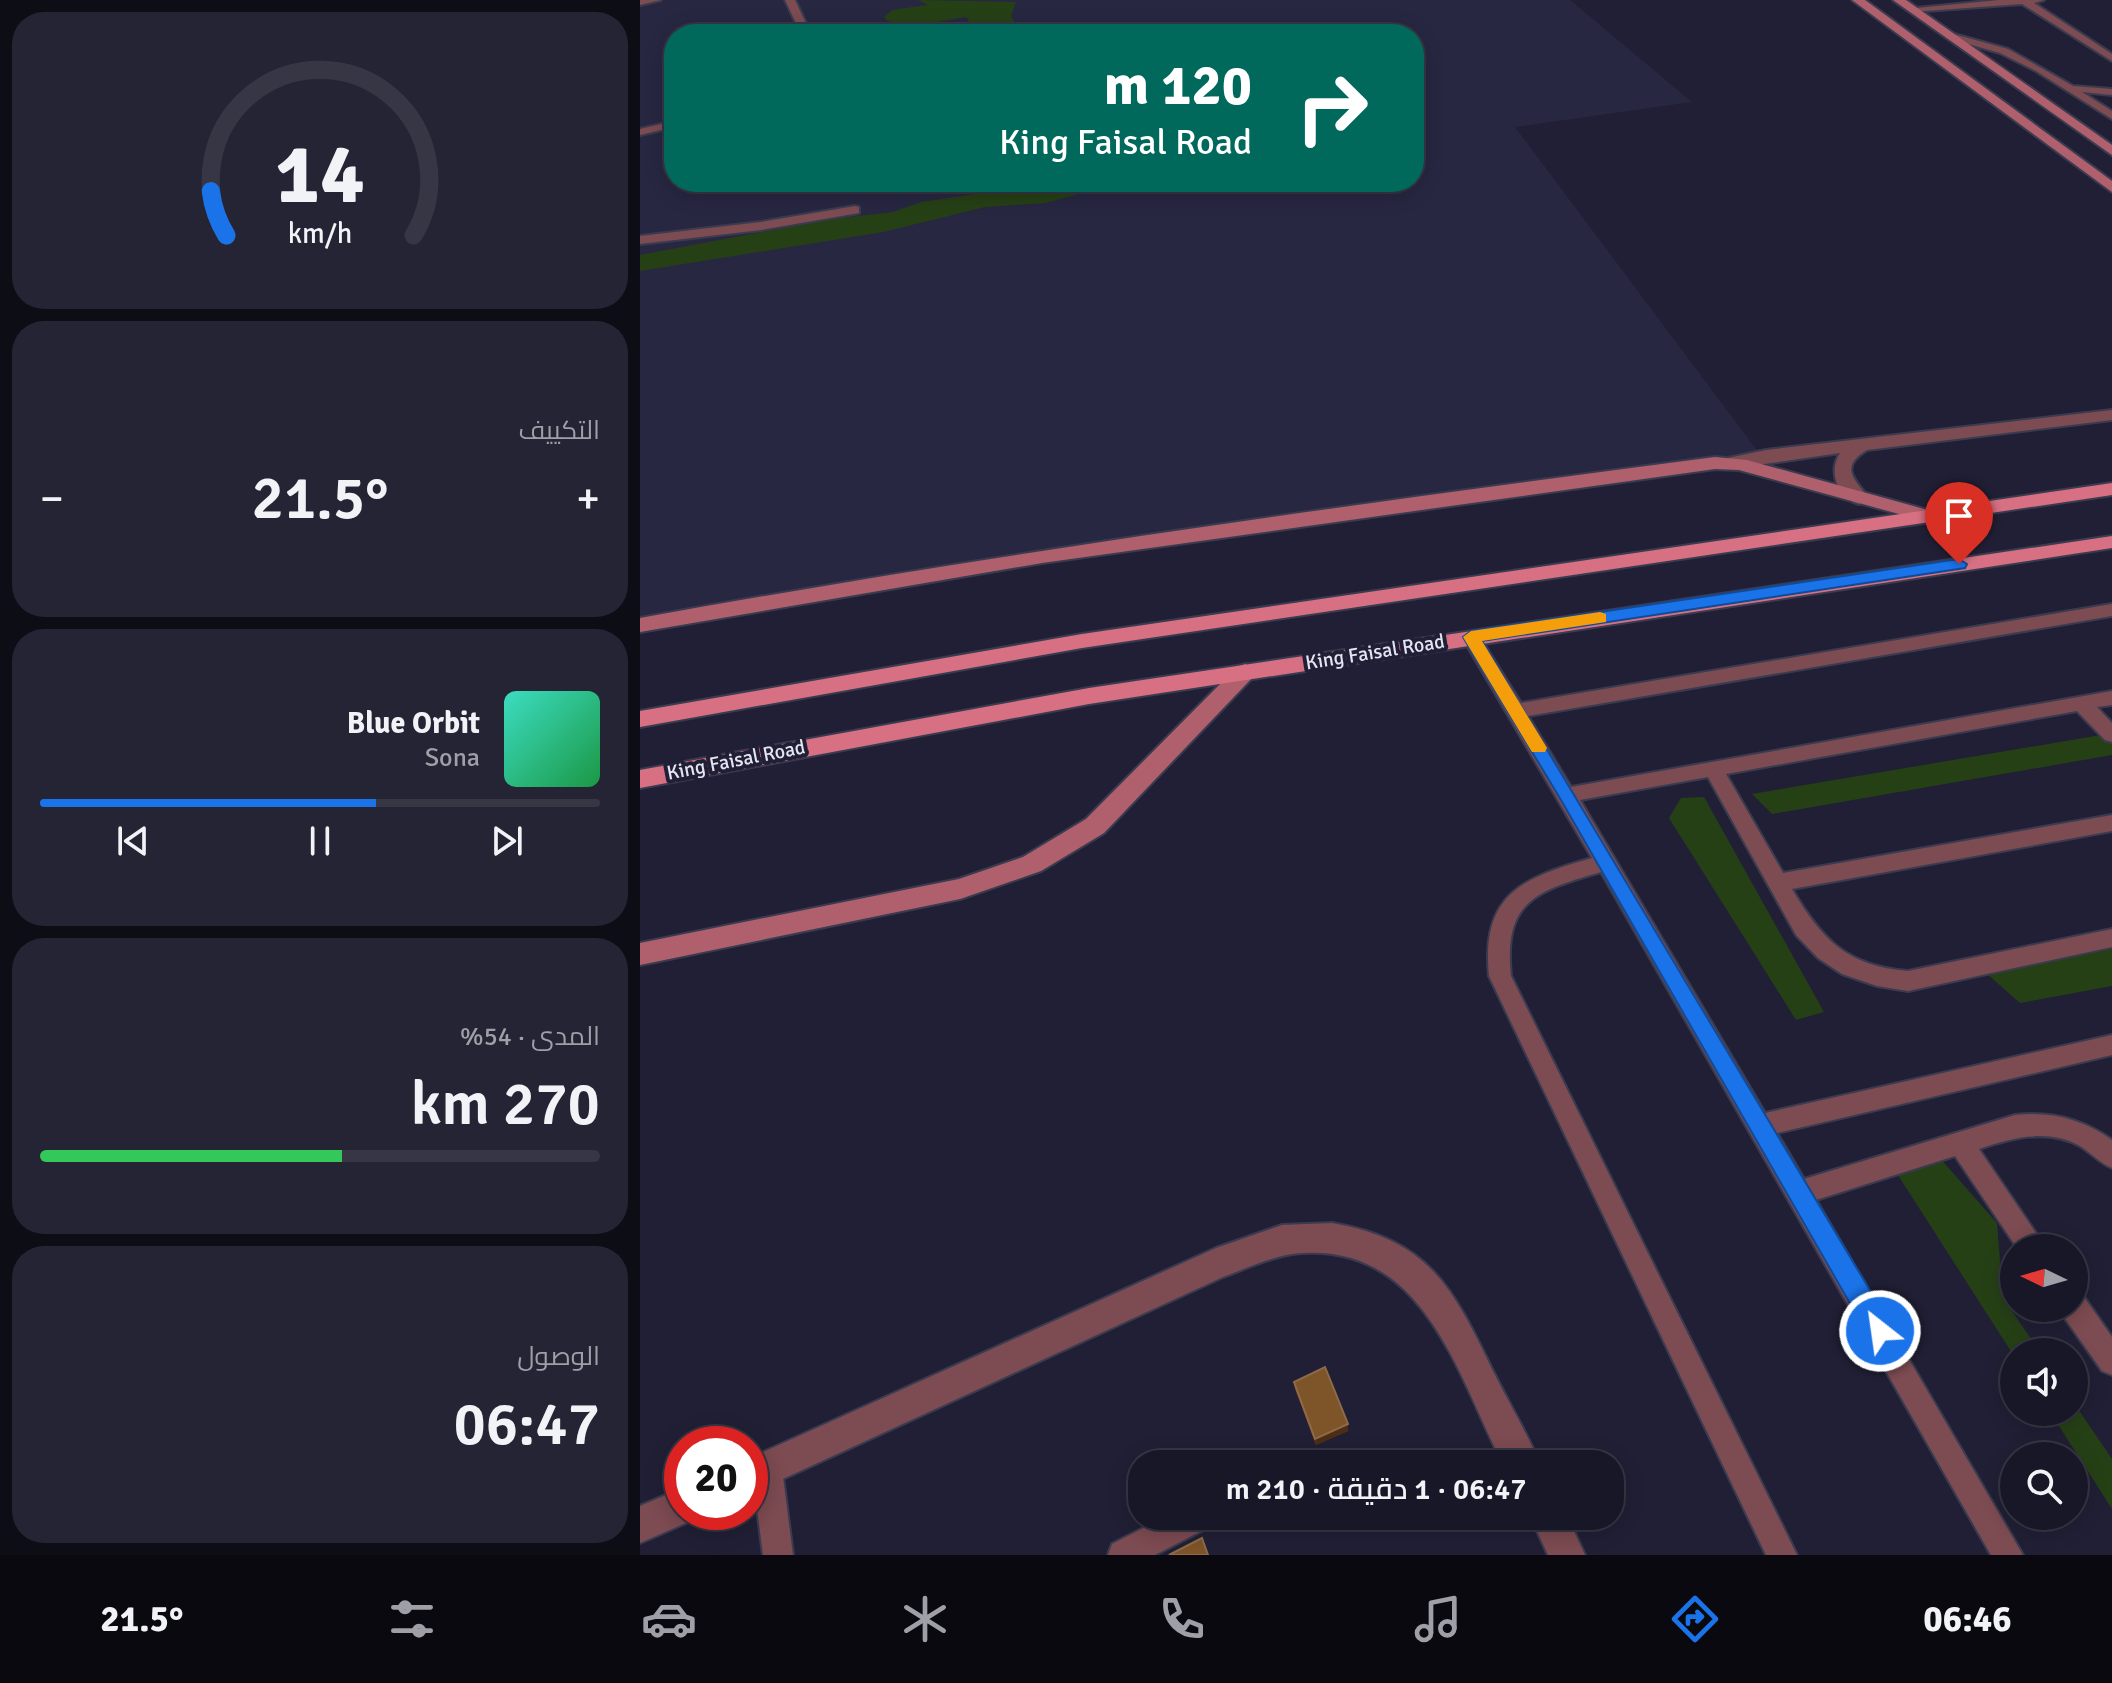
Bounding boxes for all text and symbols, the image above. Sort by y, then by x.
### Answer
text: 120 m [1104,51,1252,120]
icon: right [1280,56,1384,160]
text: King Faisal Road [999,120,1252,165]
text: 14 [275,124,365,226]
text: km/h [288,216,352,251]
text: التكييف [518,415,600,447]
text: 21.5° [252,462,388,536]
text: − [40,472,64,526]
text: + [576,472,600,526]
pin [1925,482,1993,564]
icon: arrive [1937,494,1981,538]
street label: King Faisal Road [1304,629,1446,675]
text: Blue Orbit [347,705,480,742]
street label: King Faisal Road [665,734,807,786]
text: Sona [425,742,480,774]
icon: previous [111,819,155,863]
icon: pause [298,819,342,863]
icon: next [485,819,529,863]
text: المدى · 54% [460,1021,600,1053]
text: 270 km [411,1068,600,1142]
north arrow [2000,1234,2088,1322]
map controls [2000,1234,2088,1530]
position arrow [1838,1289,1922,1373]
button: sound [2000,1338,2088,1426]
text: الوصول [517,1341,600,1373]
text: 06:47 [453,1388,600,1462]
speed limit sign: 20 [664,1426,768,1530]
button: search [2000,1442,2088,1530]
text: 06:47 · 1 دقيقة · 210 m [1226,1471,1526,1508]
icon: filters [384,1591,440,1647]
icon: car [641,1591,697,1647]
icon: climate [897,1591,953,1647]
icon: phone [1154,1591,1210,1647]
icon: music [1410,1591,1466,1647]
icon: directions [1667,1591,1723,1647]
text: 21.5° [100,1597,183,1642]
text: 06:46 [1923,1597,2012,1642]

